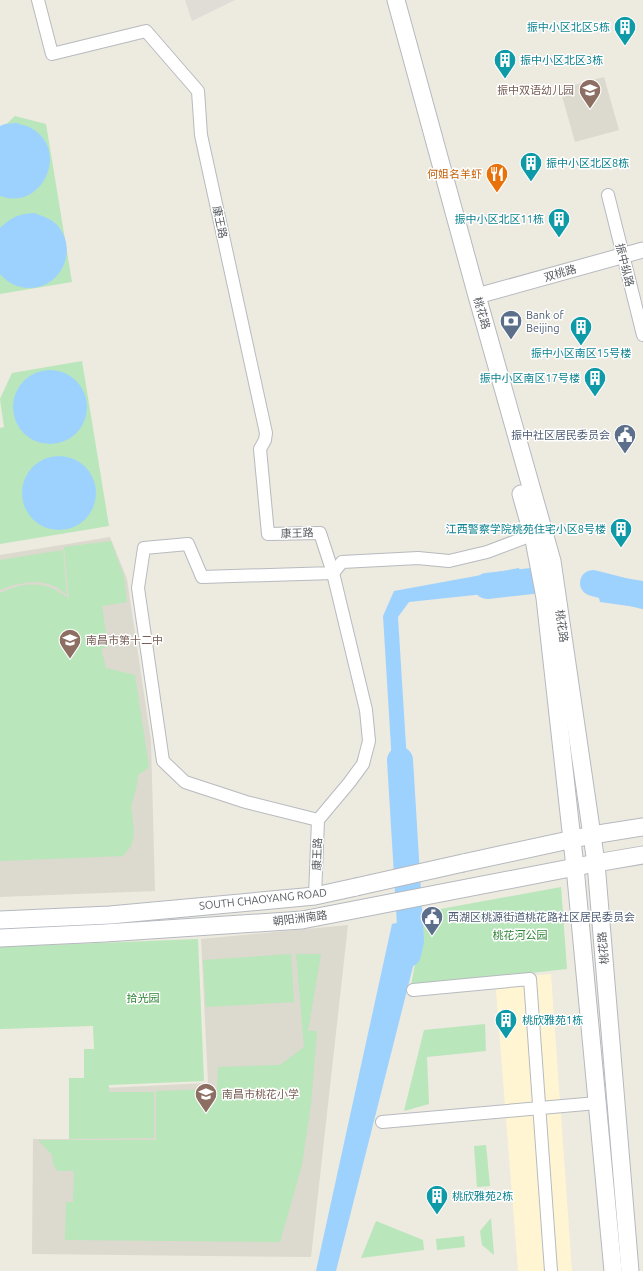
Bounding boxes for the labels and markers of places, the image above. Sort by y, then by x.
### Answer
building icon: 振中小区北区5栋 [612,14,638,47]
place label: 振中小区北区5栋 [527,21,610,33]
building icon: 振中小区北区3栋 [492,47,518,80]
place label: 振中小区北区3栋 [520,54,603,66]
school or university icon: 振中双语幼儿园 [577,77,603,110]
place label: 振中双语幼儿园 [497,84,574,96]
building icon: 振中小区北区8栋 [518,150,544,183]
place label: 振中小区北区8栋 [546,157,629,169]
restaurant icon: 何姐名羊虾 [484,161,510,194]
place label: 何姐名羊虾 [427,168,482,180]
building icon: 振中小区北区11栋 [546,206,572,239]
place label: 振中小区北区11栋 [455,213,544,225]
bank icon: Bank of Beijing [498,308,524,341]
place label: Bank of Beijing [526,309,564,334]
building icon: 振中小区南区15号楼 [568,314,594,347]
place label: 振中小区南区15号楼 [531,347,631,359]
building icon: 振中小区南区17号楼 [582,365,608,398]
place label: 振中小区南区17号楼 [480,372,580,384]
public building icon: 振中社区居民委员会 [612,422,638,455]
place label: 振中社区居民委员会 [511,429,610,441]
building icon: 江西警察学院桃苑住宅小区8号楼 [608,516,634,549]
place label: 江西警察学院桃苑住宅小区8号楼 [446,523,606,535]
school or university icon: 南昌市第十二中 [57,627,83,660]
place label: 南昌市第十二中 [86,634,163,646]
public building icon: 西湖区桃源街道桃花路社区居民委员会 [419,904,445,937]
place label: 西湖区桃源街道桃花路社区居民委员会 [448,911,635,923]
building icon: 桃欣雅苑1栋 [493,1007,519,1040]
place label: 桃欣雅苑1栋 [522,1014,583,1026]
school or university icon: 南昌市桃花小学 [193,1081,219,1114]
place label: 南昌市桃花小学 [222,1088,299,1100]
building icon: 桃欣雅苑2栋 [424,1183,450,1216]
place label: 桃欣雅苑2栋 [452,1190,513,1202]

